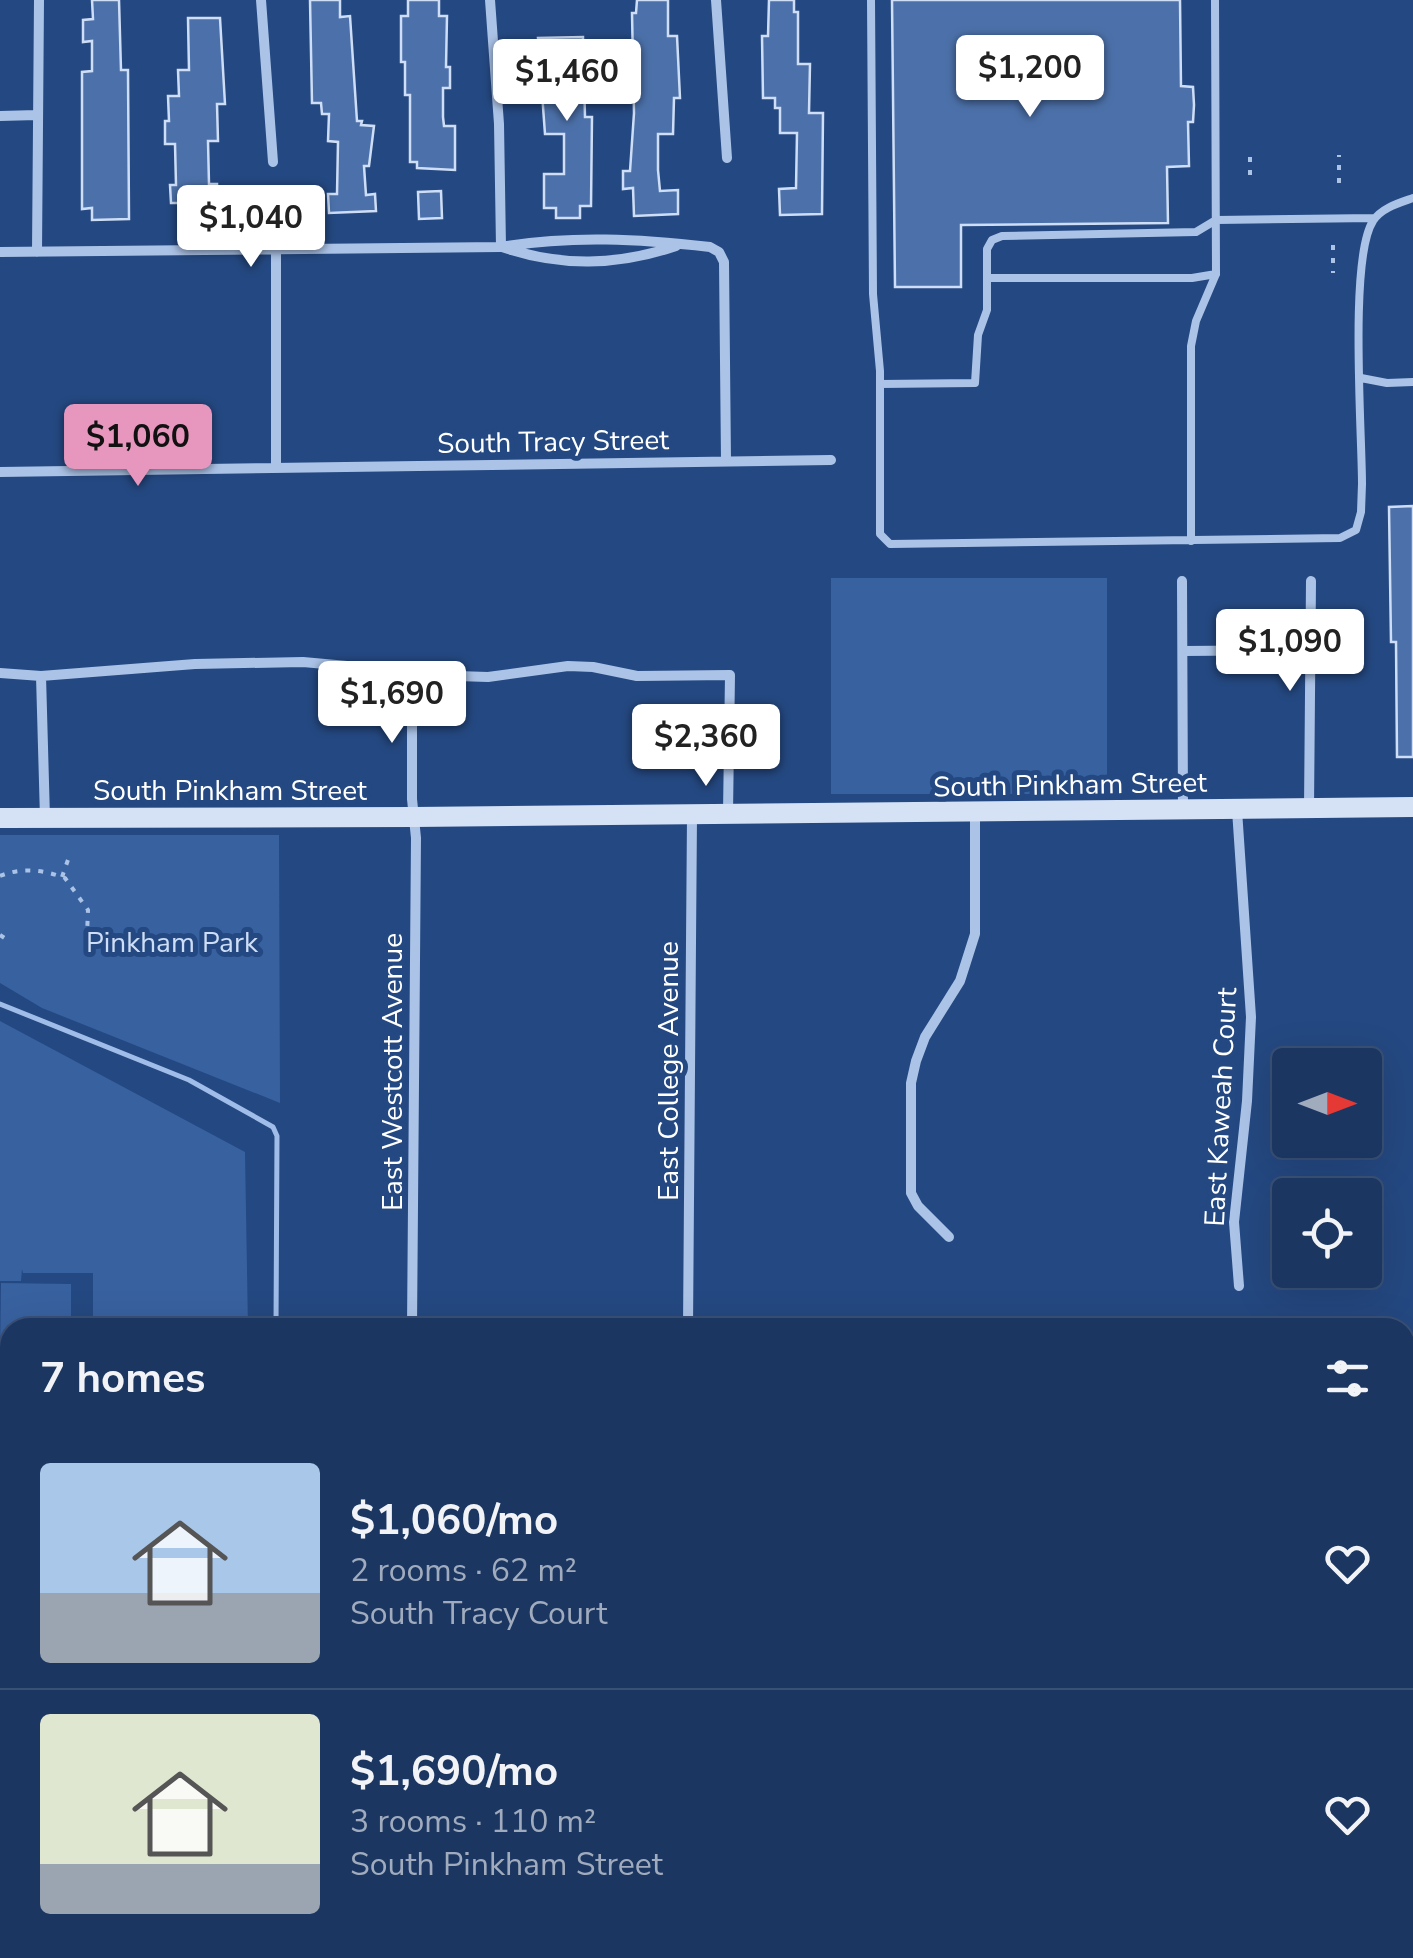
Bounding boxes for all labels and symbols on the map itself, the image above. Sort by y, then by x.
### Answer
pin: $1,200 [949,35,1111,120]
pin: $1,460 [486,39,648,124]
pin: $1,040 [170,185,332,270]
pin: $1,060 [57,404,219,489]
street label: South Tracy Street [437,421,669,463]
pin: $1,090 [1209,609,1371,694]
pin: $1,690 [311,661,473,746]
pin: $2,360 [625,704,787,789]
street label: South Pinkham Street [933,764,1207,806]
street label: South Pinkham Street [93,772,367,810]
park label: Pinkham Park [86,924,259,962]
street label: East Westcott Avenue [374,933,412,1211]
street label: East College Avenue [650,941,688,1201]
street label: East Kaweah Court [1196,986,1246,1228]
north arrow [1272,1048,1382,1158]

